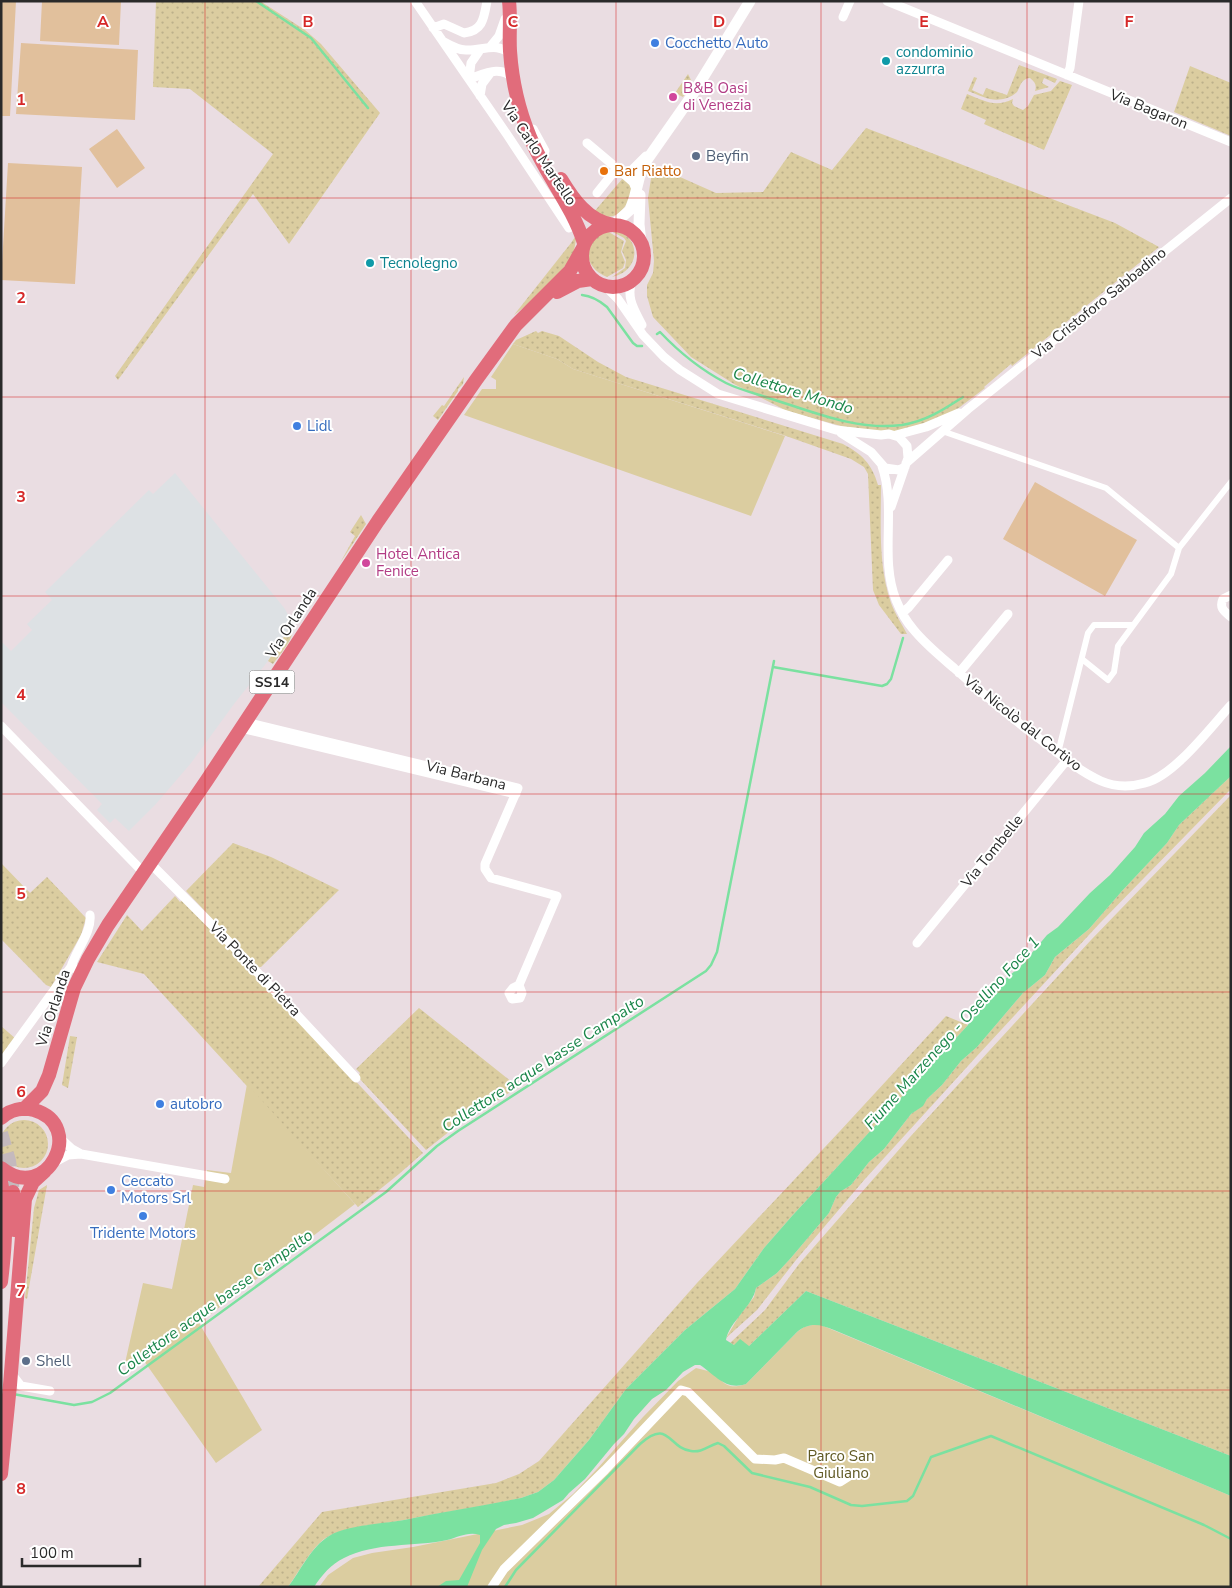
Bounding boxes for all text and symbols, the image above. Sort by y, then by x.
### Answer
text: A [97,11,109,33]
text: B [302,11,314,33]
text: C [508,11,519,33]
text: D [713,11,725,33]
text: E [919,11,929,33]
text: F [1125,11,1134,33]
place label: Cocchetto Auto [665,33,768,53]
marker: Cocchetto Auto [649,37,661,49]
place label: condominio azzurra [896,42,973,79]
marker: condominio azzurra [880,55,892,67]
place label: B&B Oasi di Venezia [683,78,751,115]
street label: Via Bagaron [1106,84,1191,134]
text: 1 [16,89,26,111]
marker: B&B Oasi di Venezia [667,91,679,103]
street label: Via Carlo Martello [496,96,581,209]
place label: Beyfin [706,146,749,166]
marker: Beyfin [690,150,702,162]
place label: Bar Riatto [614,161,681,181]
marker: Bar Riatto [598,165,610,177]
street label: Via Cristoforo Sabbadino [1027,243,1170,364]
place label: Tecnolegno [380,253,458,273]
marker: Tecnolegno [364,257,376,269]
text: 2 [16,287,26,309]
water label: Collettore Mondo [730,362,856,420]
place label: Lidl [307,416,332,436]
marker: Lidl [291,420,303,432]
text: 3 [16,486,26,508]
place label: Hotel Antica Fenice [376,544,460,581]
marker: Hotel Antica Fenice [360,557,372,569]
street label: Via Orlanda [260,584,321,663]
road number: SS14 [250,670,294,694]
street label: Via Nicolò dal Cortivo [959,670,1086,776]
text: 4 [16,684,26,706]
street label: Via Barbana [423,755,508,795]
street label: Via Tombelle [956,810,1028,892]
text: 5 [16,883,26,905]
street label: Via Ponte di Pietra [204,917,305,1021]
water label: Fiume Marzenego - Osellino Foce 1 [859,932,1045,1134]
street label: Via Orlanda [31,967,75,1050]
water label: Collettore acque basse Campalto [438,990,648,1138]
text: 6 [16,1081,26,1103]
place label: autobro [170,1094,222,1114]
marker: autobro [154,1098,166,1110]
place label: Ceccato Motors Srl [121,1171,192,1208]
marker: Ceccato Motors Srl [105,1184,117,1196]
marker: Tridente Motors [137,1210,149,1222]
place label: Tridente Motors [90,1223,196,1243]
water label: Collettore acque basse Campalto [113,1224,317,1382]
text: 7 [16,1280,26,1302]
place label: Shell [36,1351,71,1371]
marker: Shell [20,1355,32,1367]
park label: Parco San Giuliano [807,1446,875,1483]
text: 8 [16,1478,26,1500]
scale bar [22,1536,140,1568]
text: 100 m [30,1543,74,1563]

